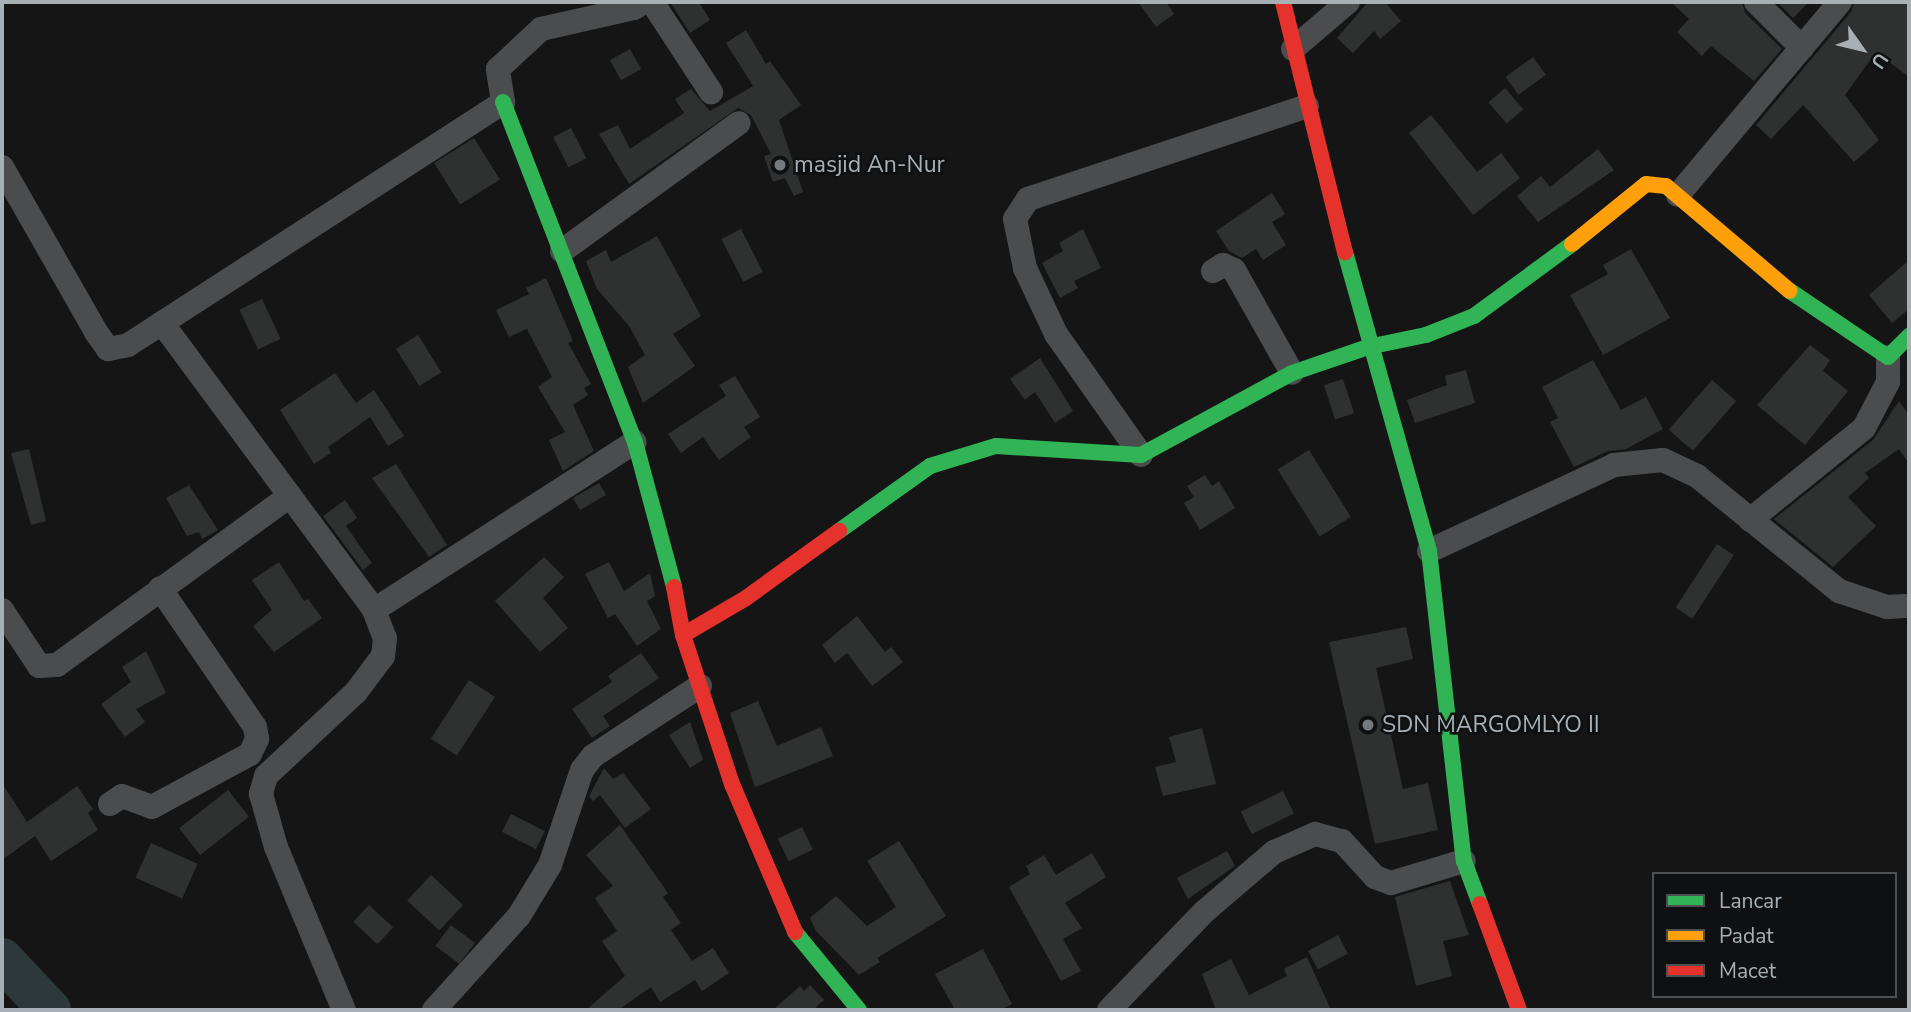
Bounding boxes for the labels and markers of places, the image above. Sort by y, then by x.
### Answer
place label: masjid An-Nur [794,151,945,179]
marker: masjid An-Nur [772,157,788,173]
place label: SDN MARGOMLYO II [1382,711,1600,739]
marker: SDN MARGOMLYO II [1360,717,1376,733]

